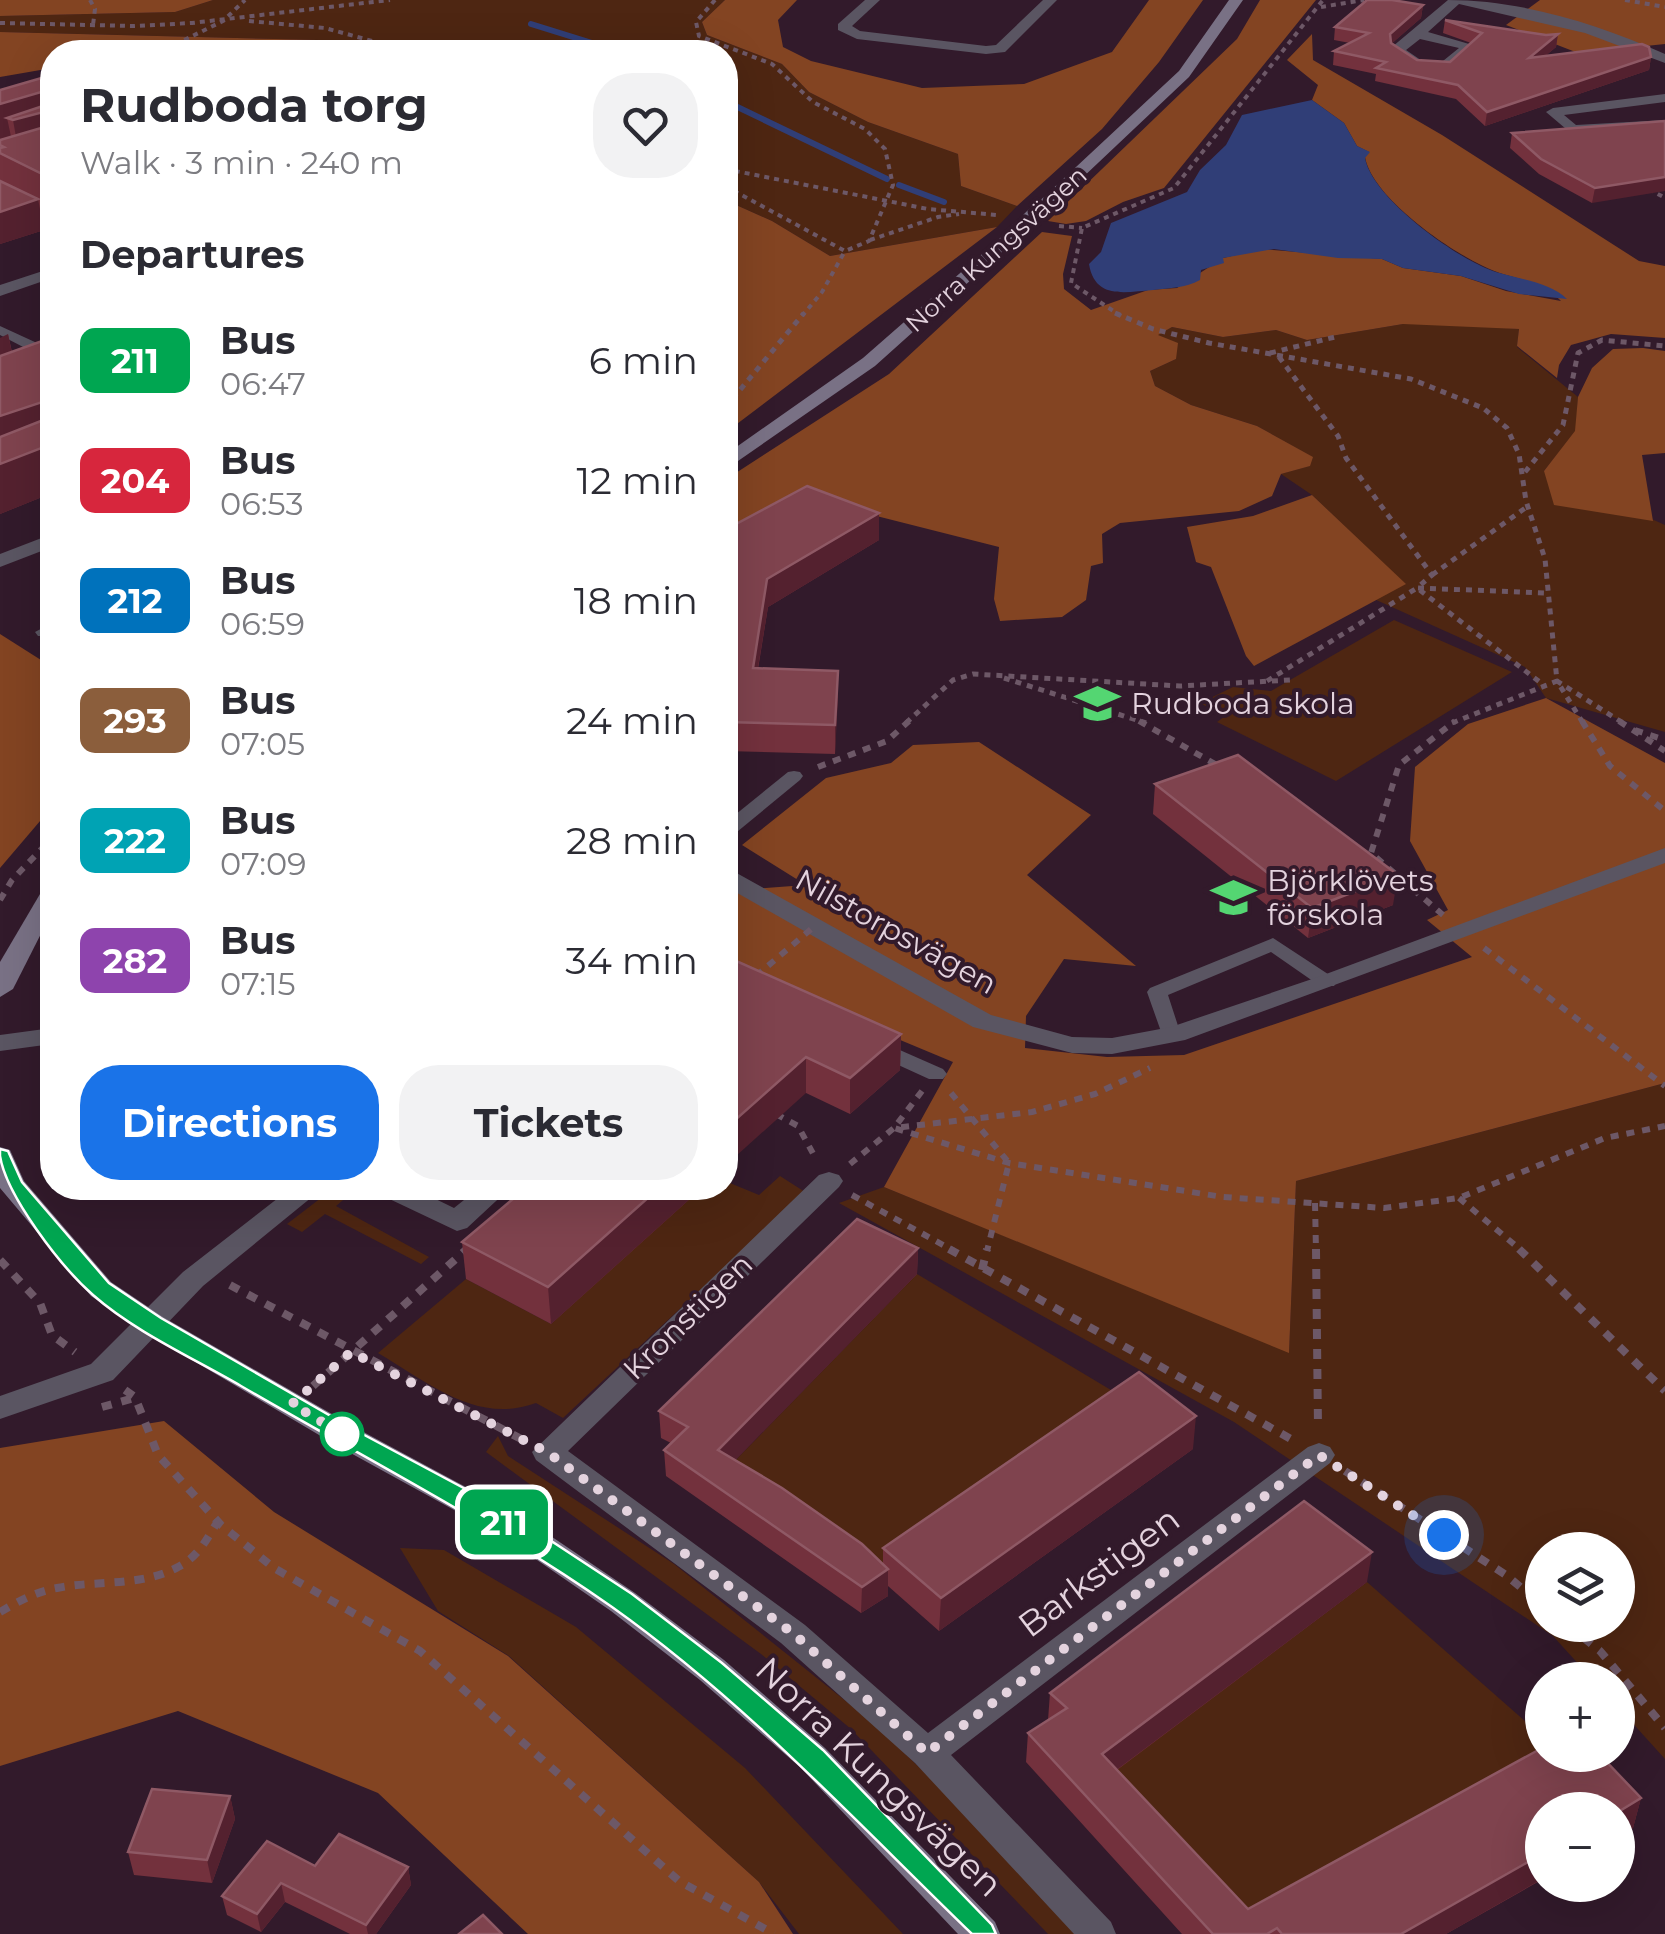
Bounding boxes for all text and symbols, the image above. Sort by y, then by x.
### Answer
button: heart [593,73,698,178]
text: Rudboda torg [80,76,428,134]
text: Walk · 3 min · 240 m [80,143,403,182]
street label: Norra Kungsvägen [899,160,1093,338]
text: Departures [80,231,304,278]
text: Bus [220,317,295,364]
text: 6 min [589,337,698,384]
text: 211 [111,339,159,382]
text: 06:47 [220,364,306,403]
text: Bus [220,437,295,484]
text: 12 min [577,457,698,504]
text: 204 [101,459,169,502]
text: 06:53 [220,484,303,523]
text: Bus [220,557,295,604]
text: 18 min [574,577,698,624]
text: 212 [107,579,163,622]
text: 06:59 [220,604,305,643]
text: Bus [220,677,295,724]
school or university icon: Rudboda skola [1074,680,1122,728]
place label: Rudboda skola [1131,685,1355,722]
text: 24 min [566,697,698,744]
text: 293 [103,699,167,742]
text: 07:05 [220,724,305,763]
text: Bus [220,797,295,844]
text: 28 min [566,817,698,864]
text: 222 [104,819,166,862]
text: 07:09 [220,844,307,883]
street label: Nilstorpsvägen [789,861,1003,1002]
place label: Björklövets förskola [1267,862,1434,933]
school or university icon: Björklövets förskola [1210,874,1258,922]
text: Bus [220,917,295,964]
text: 34 min [565,937,698,984]
text: 282 [103,939,167,982]
text: 07:15 [220,964,296,1003]
button: Directions [80,1065,379,1180]
button: Tickets [399,1065,698,1180]
street label: Kronstigen [615,1246,760,1387]
unlabelled marker [321,1413,363,1455]
line badge: 211 [446,1490,562,1554]
street label: Barkstigen [1010,1497,1188,1646]
text: 211 [480,1501,528,1544]
your location [1419,1510,1469,1560]
map controls [1525,1532,1635,1902]
button: layers [1525,1532,1635,1642]
street label: Norra Kungsvägen [747,1648,1012,1905]
button: + [1525,1662,1635,1772]
button: − [1525,1792,1635,1902]

